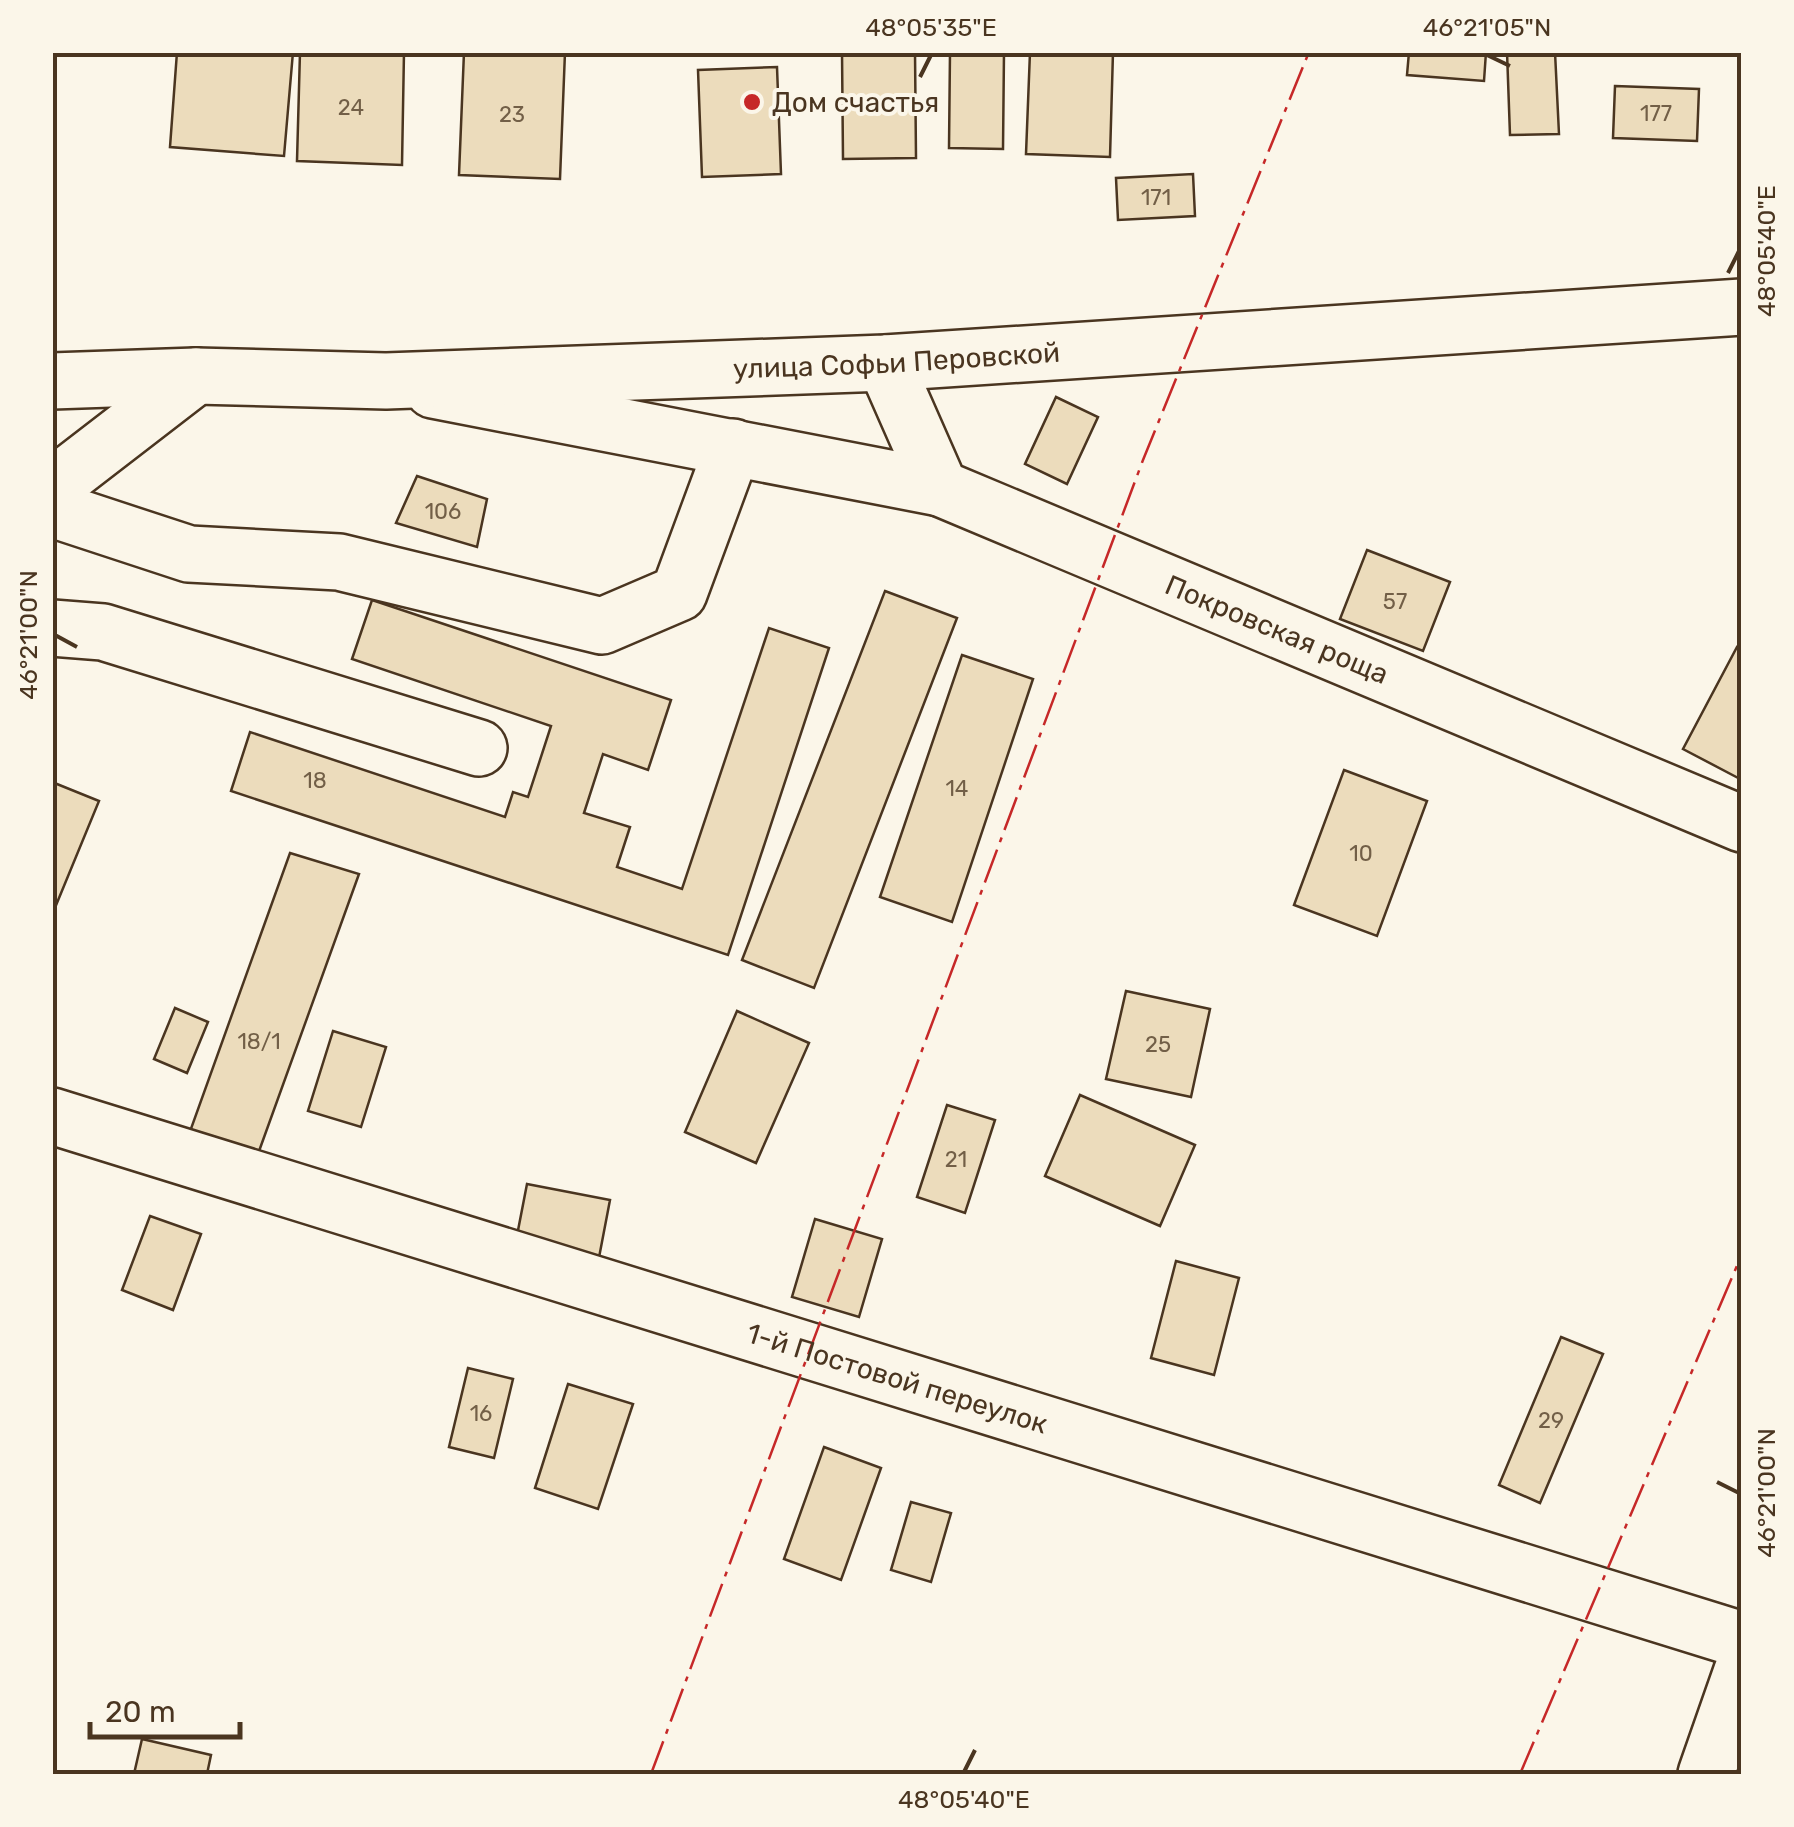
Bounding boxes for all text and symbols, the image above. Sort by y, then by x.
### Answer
text: 48°05'35"E [865,13,997,42]
text: 46°21'05"N [1423,13,1551,42]
place label: Дом счастья [772,86,939,119]
marker: Дом счастья [741,91,763,113]
house number: 24 [338,94,364,121]
house number: 177 [1640,100,1672,127]
house number: 23 [499,101,525,128]
house number: 171 [1141,184,1171,211]
text: 48°05'40"E [1752,185,1781,317]
street label: улица Софьи Перовской [732,335,1061,385]
house number: 106 [425,498,461,525]
street label: Покровская роща [1161,568,1394,691]
text: 46°21'00"N [14,570,43,700]
house number: 57 [1383,588,1407,615]
house number: 18 [303,767,327,794]
house number: 14 [945,775,969,802]
house number: 10 [1349,840,1373,867]
house number: 18/1 [237,1028,281,1055]
house number: 25 [1145,1031,1171,1058]
house number: 21 [945,1146,967,1173]
street label: 1-й Постовой переулок [743,1316,1052,1440]
house number: 16 [470,1400,492,1427]
house number: 29 [1538,1407,1564,1434]
text: 46°21'00"N [1752,1428,1781,1558]
scale bar [90,1677,240,1739]
text: 20 m [105,1694,176,1730]
text: 48°05'40"E [898,1785,1030,1814]

